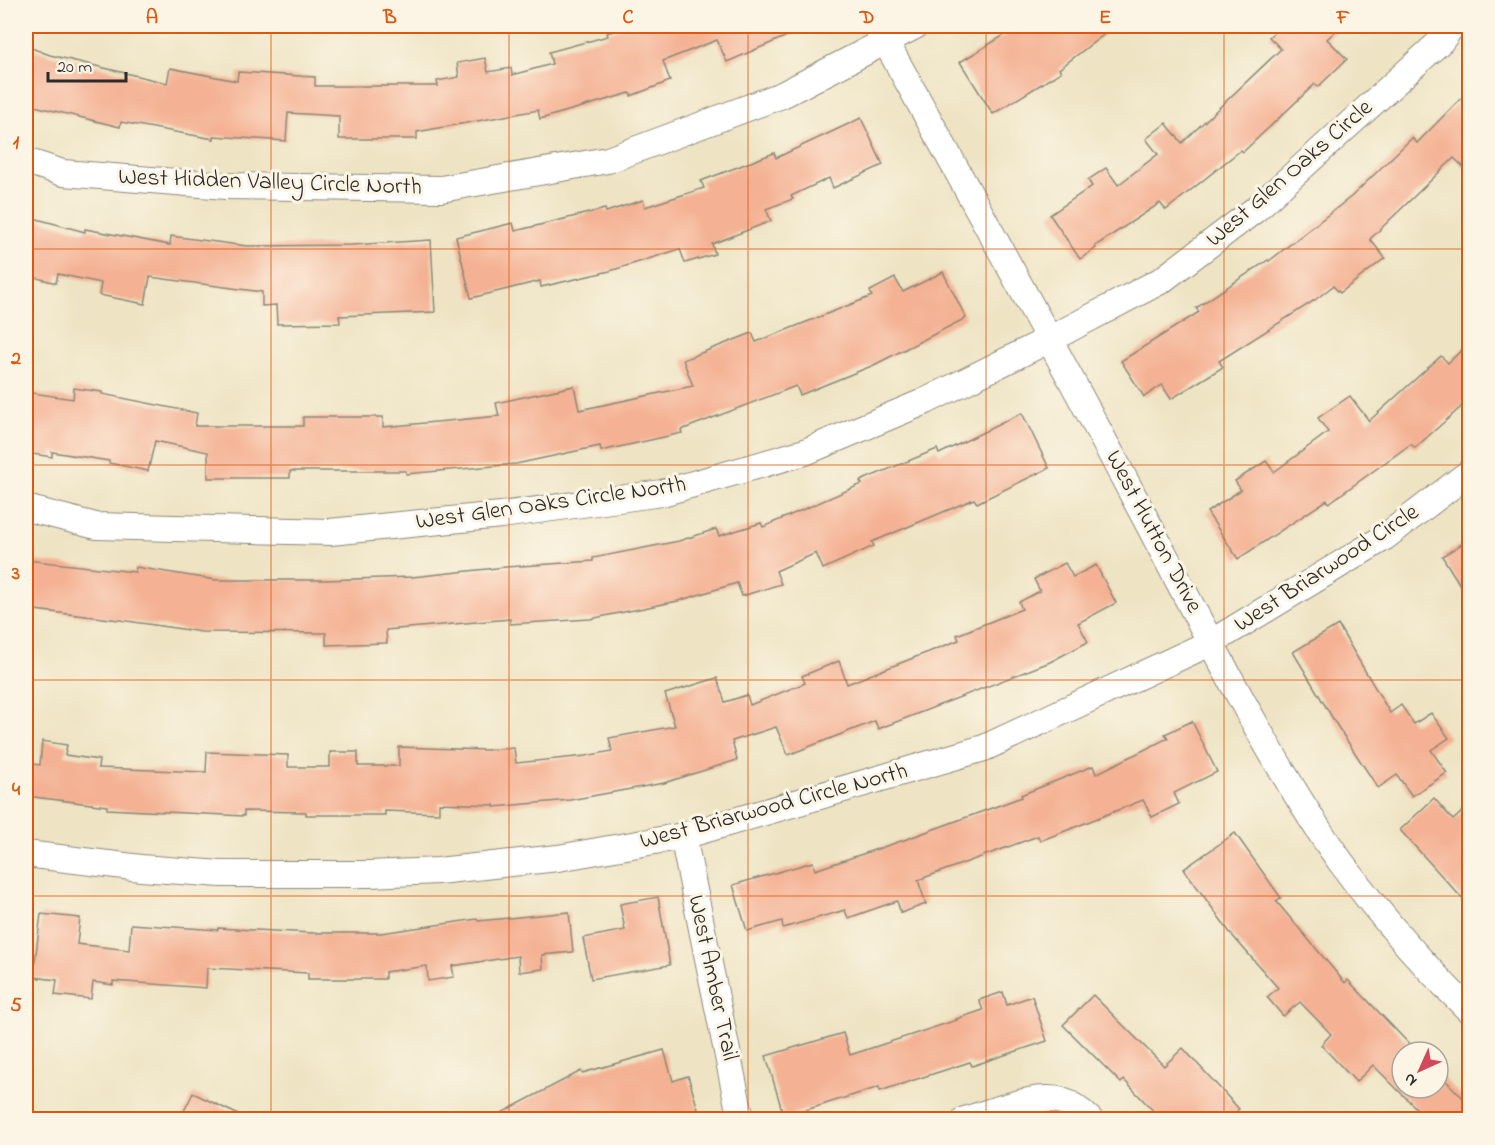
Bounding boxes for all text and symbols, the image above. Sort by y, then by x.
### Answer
text: A [146,4,158,33]
text: B [382,4,397,33]
text: C [623,4,634,33]
text: D [859,4,874,33]
text: E [1099,4,1111,33]
text: F [1336,4,1350,33]
scale bar [48,45,126,83]
text: 20 m [57,55,92,81]
street label: West Glen Oaks Circle [1199,91,1381,256]
text: 1 [13,129,20,158]
street label: West Hidden Valley Circle North [118,160,422,207]
text: 2 [10,345,21,374]
street label: West Hutton Drive [1095,444,1211,620]
street label: West Glen Oaks Circle North [414,468,688,540]
street label: West Briarwood Circle [1228,496,1427,642]
text: 3 [11,560,20,589]
street label: West Briarwood Circle North [636,754,912,860]
text: 4 [12,776,21,805]
street label: West Amber Trail [677,892,747,1064]
text: 5 [10,992,22,1021]
north arrow [1390,1040,1450,1100]
text: N [1398,1067,1423,1092]

